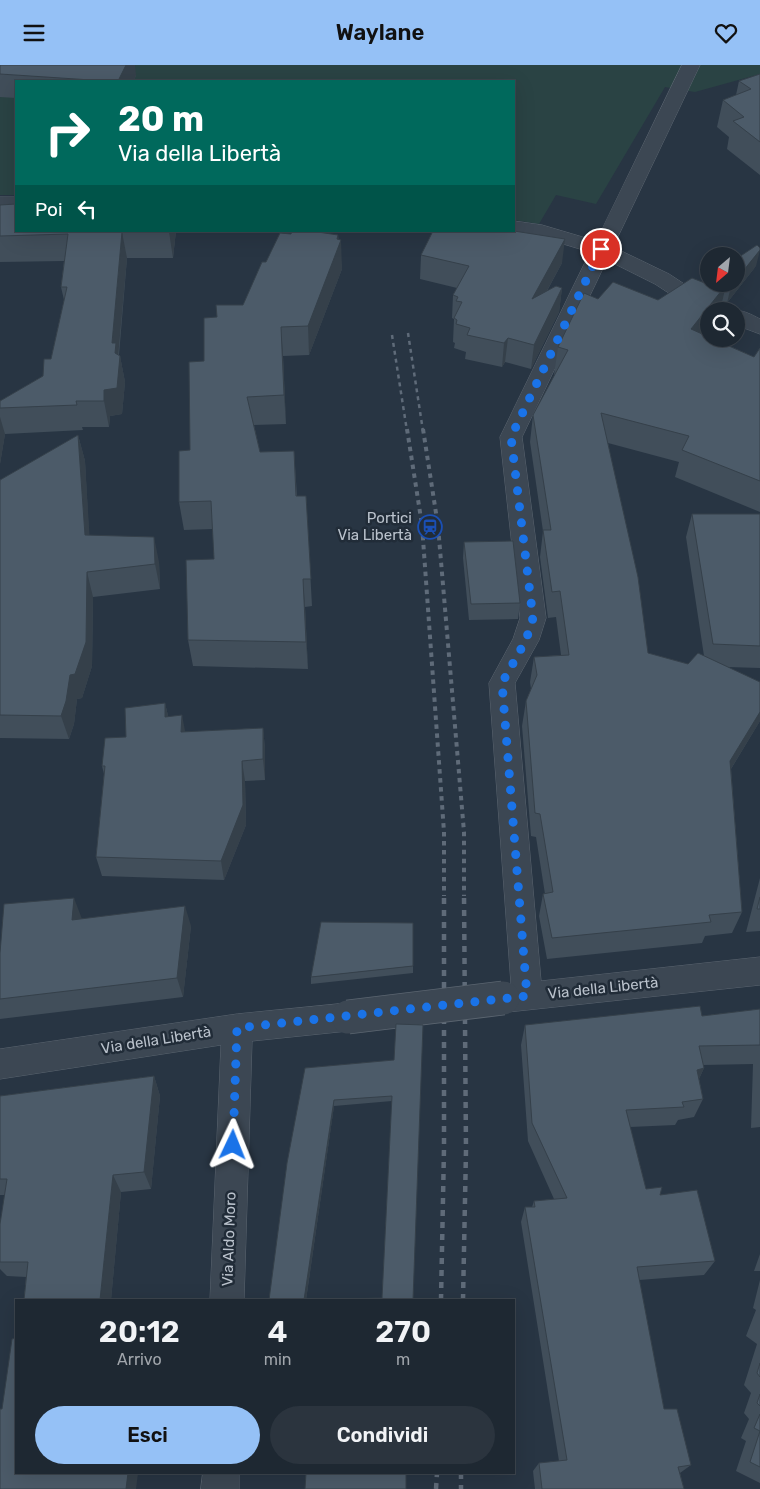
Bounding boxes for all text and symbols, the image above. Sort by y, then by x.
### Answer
icon: menu [20,19,48,47]
text: Waylane [336,19,424,46]
icon: heart [712,19,740,47]
text: 20 m [118,98,204,140]
icon: right [35,100,100,165]
text: Via della Libertà [118,140,281,167]
icon: left [73,195,101,223]
text: Poi [35,198,63,221]
pin [580,228,622,270]
icon: arrive [587,235,615,263]
north arrow [700,247,745,293]
map controls [700,247,745,347]
button: search [700,302,745,347]
place label: Portici Via Libertà [337,509,412,544]
station icon: Portici Via Libertà [417,514,443,540]
street label: Via della Libertà [547,973,659,1003]
street label: Via della Libertà [100,1022,212,1058]
position arrow [206,1118,258,1170]
street label: Via Aldo Moro [218,1191,240,1287]
text: 20:12 [99,1314,180,1350]
text: 4 [268,1314,288,1350]
text: 270 [375,1314,431,1350]
text: Arrivo [117,1350,162,1369]
text: min [264,1350,291,1369]
text: m [396,1350,410,1369]
button: Esci [35,1406,260,1464]
button: Condividi [270,1406,495,1464]

